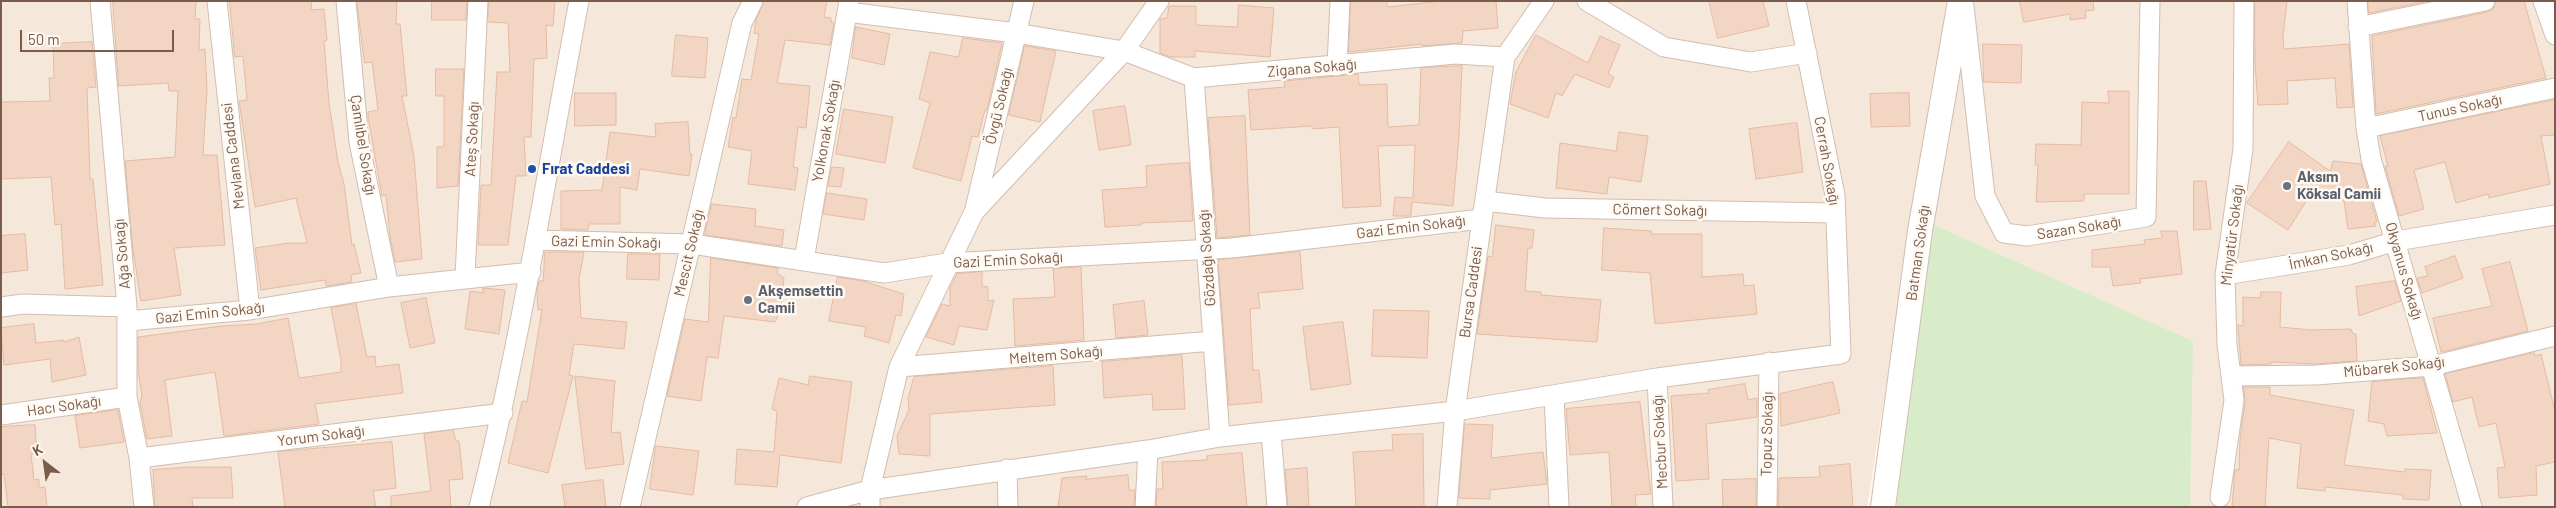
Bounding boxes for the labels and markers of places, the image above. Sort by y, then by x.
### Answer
place label: Fırat Caddesi [542,160,629,178]
marker: Fırat Caddesi [526,163,538,175]
place label: Aksım Köksal Camii [2297,168,2381,203]
marker: Aksım Köksal Camii [2281,180,2293,192]
place label: Akşemsettin Camii [758,282,843,317]
marker: Akşemsettin Camii [742,294,754,306]

